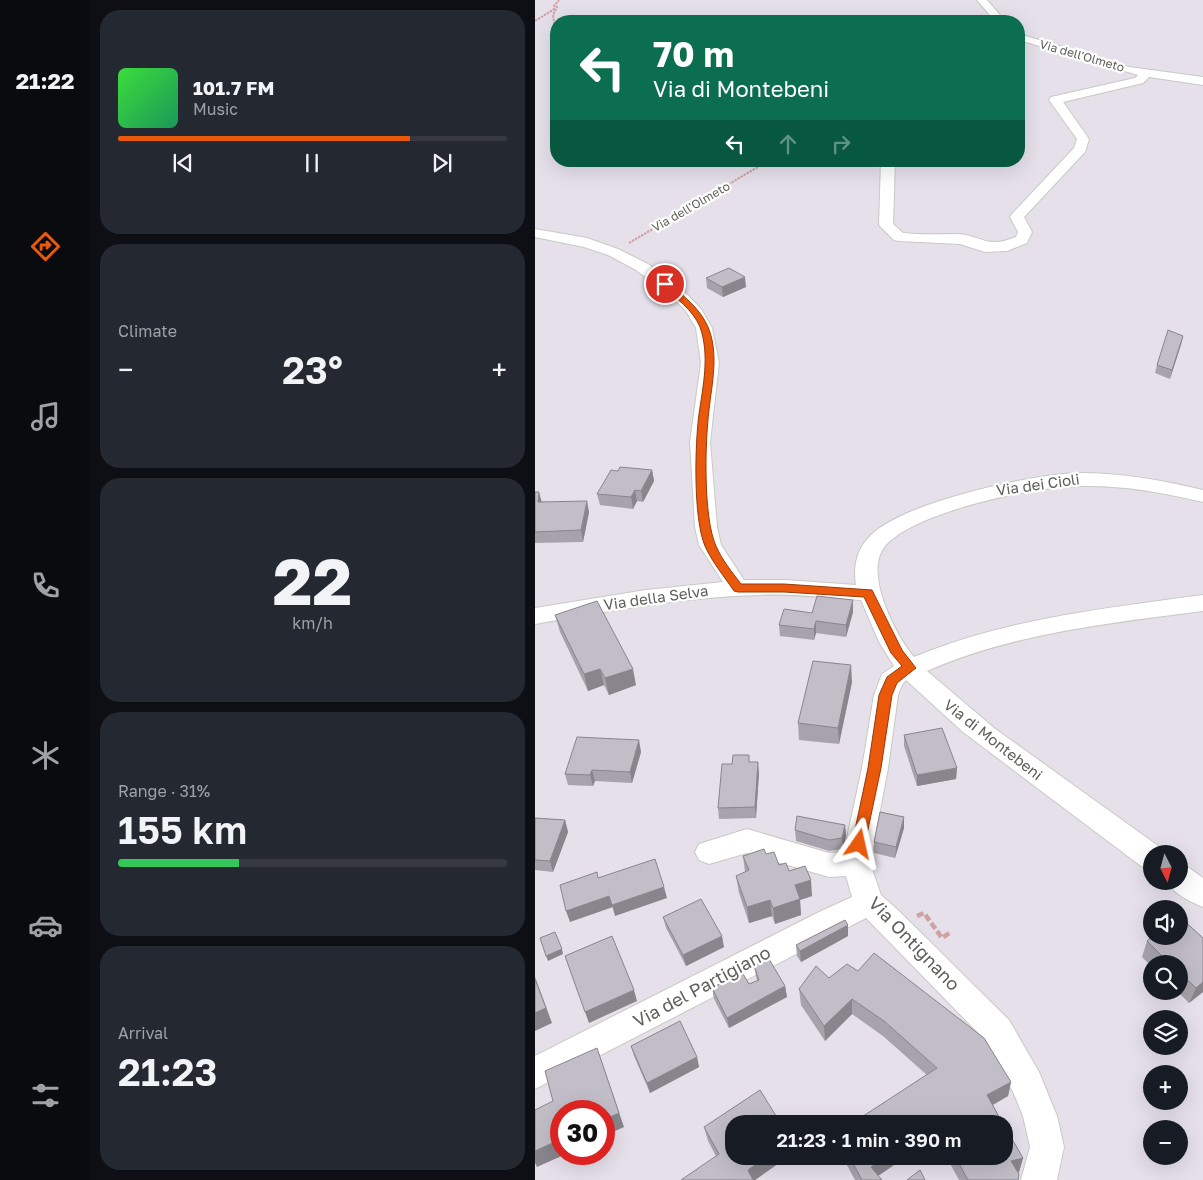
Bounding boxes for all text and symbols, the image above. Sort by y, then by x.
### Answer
text: 70 m [653,33,734,75]
icon: left [570,35,635,100]
street label: Via dell'Olmeto [1038,36,1126,75]
text: 21:22 [16,67,74,94]
text: Via di Montebeni [653,75,829,102]
text: 101.7 FM [193,76,274,99]
text: Music [193,99,238,119]
icon: left [721,130,749,158]
icon: ahead [774,130,802,158]
icon: right [827,130,855,158]
icon: previous [169,149,197,177]
icon: pause [298,149,326,177]
icon: next [428,149,456,177]
street label: Via dell'Olmeto [649,178,732,235]
icon: directions [28,229,63,264]
pin [644,263,686,305]
icon: arrive [651,270,679,298]
text: Climate [118,321,177,341]
text: 23° [282,347,343,392]
text: − [118,353,133,386]
text: + [492,353,507,386]
icon: music [28,399,63,434]
street label: Via dei Cioli [995,469,1081,499]
text: 22 [273,541,352,619]
icon: phone [28,568,63,603]
street label: Via della Selva [602,581,709,613]
text: km/h [292,613,333,633]
street label: Via di Montebeni [941,695,1046,783]
icon: climate [28,738,63,773]
text: Range · 31% [118,781,210,801]
text: 155 km [118,807,247,852]
position arrow [832,817,884,869]
north arrow [1143,845,1187,890]
map controls [1143,845,1188,1165]
street label: Via Ontignano [864,892,965,995]
button: sound [1143,900,1188,945]
icon: car [28,908,63,943]
street label: Via del Partigiano [629,941,774,1032]
button: search [1143,955,1188,1000]
button: layers [1143,1010,1188,1055]
text: Arrival [118,1023,168,1043]
text: 21:23 [118,1049,217,1094]
button: + [1143,1065,1188,1110]
icon: filters [28,1078,63,1113]
speed limit sign: 30 [550,1100,615,1165]
button: − [1143,1120,1188,1165]
text: 21:23 · 1 min · 390 m [777,1128,961,1151]

